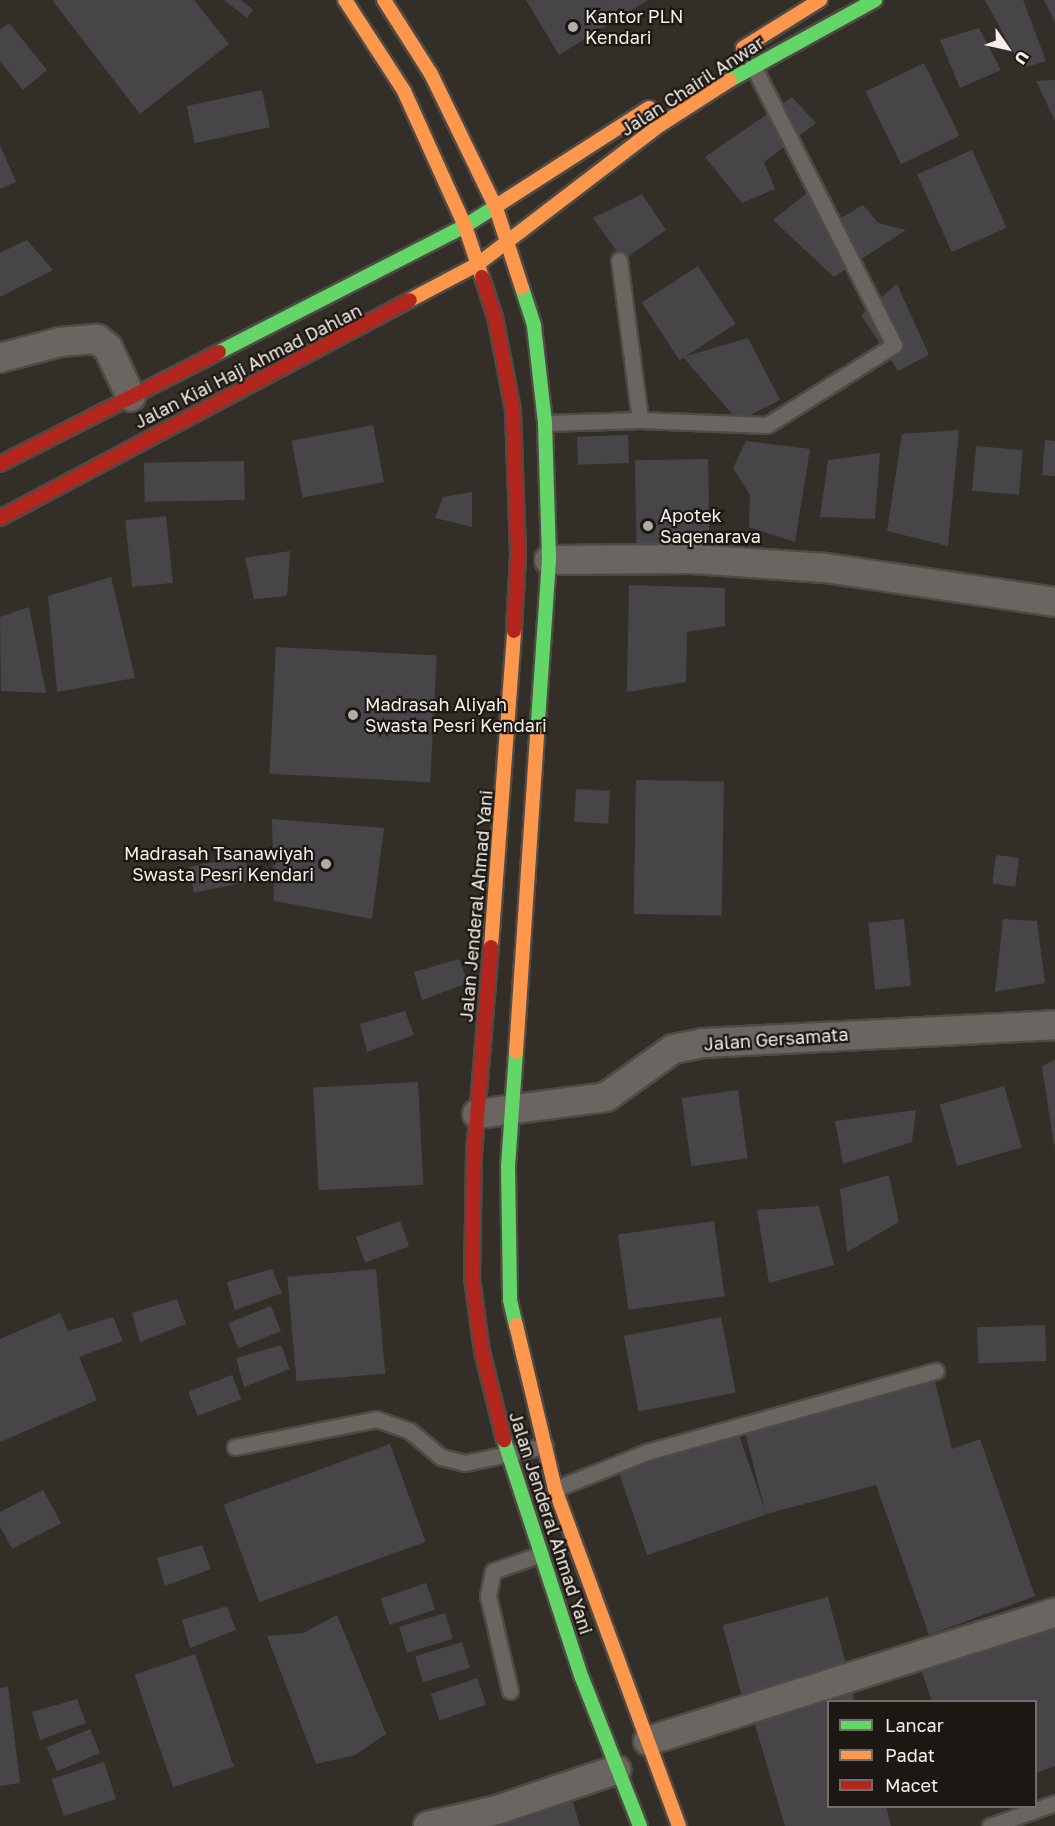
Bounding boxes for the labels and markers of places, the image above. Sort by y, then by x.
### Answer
place label: Kantor PLN Kendari [585,6,684,48]
marker: Kantor PLN Kendari [566,20,580,34]
place label: Apotek Saqenarava [660,505,761,548]
marker: Apotek Saqenarava [641,519,655,533]
place label: Madrasah Aliyah Swasta Pesri Kendari [365,694,547,736]
marker: Madrasah Aliyah Swasta Pesri Kendari [346,708,360,722]
place label: Madrasah Tsanawiyah Swasta Pesri Kendari [124,843,314,886]
marker: Madrasah Tsanawiyah Swasta Pesri Kendari [319,857,333,871]

